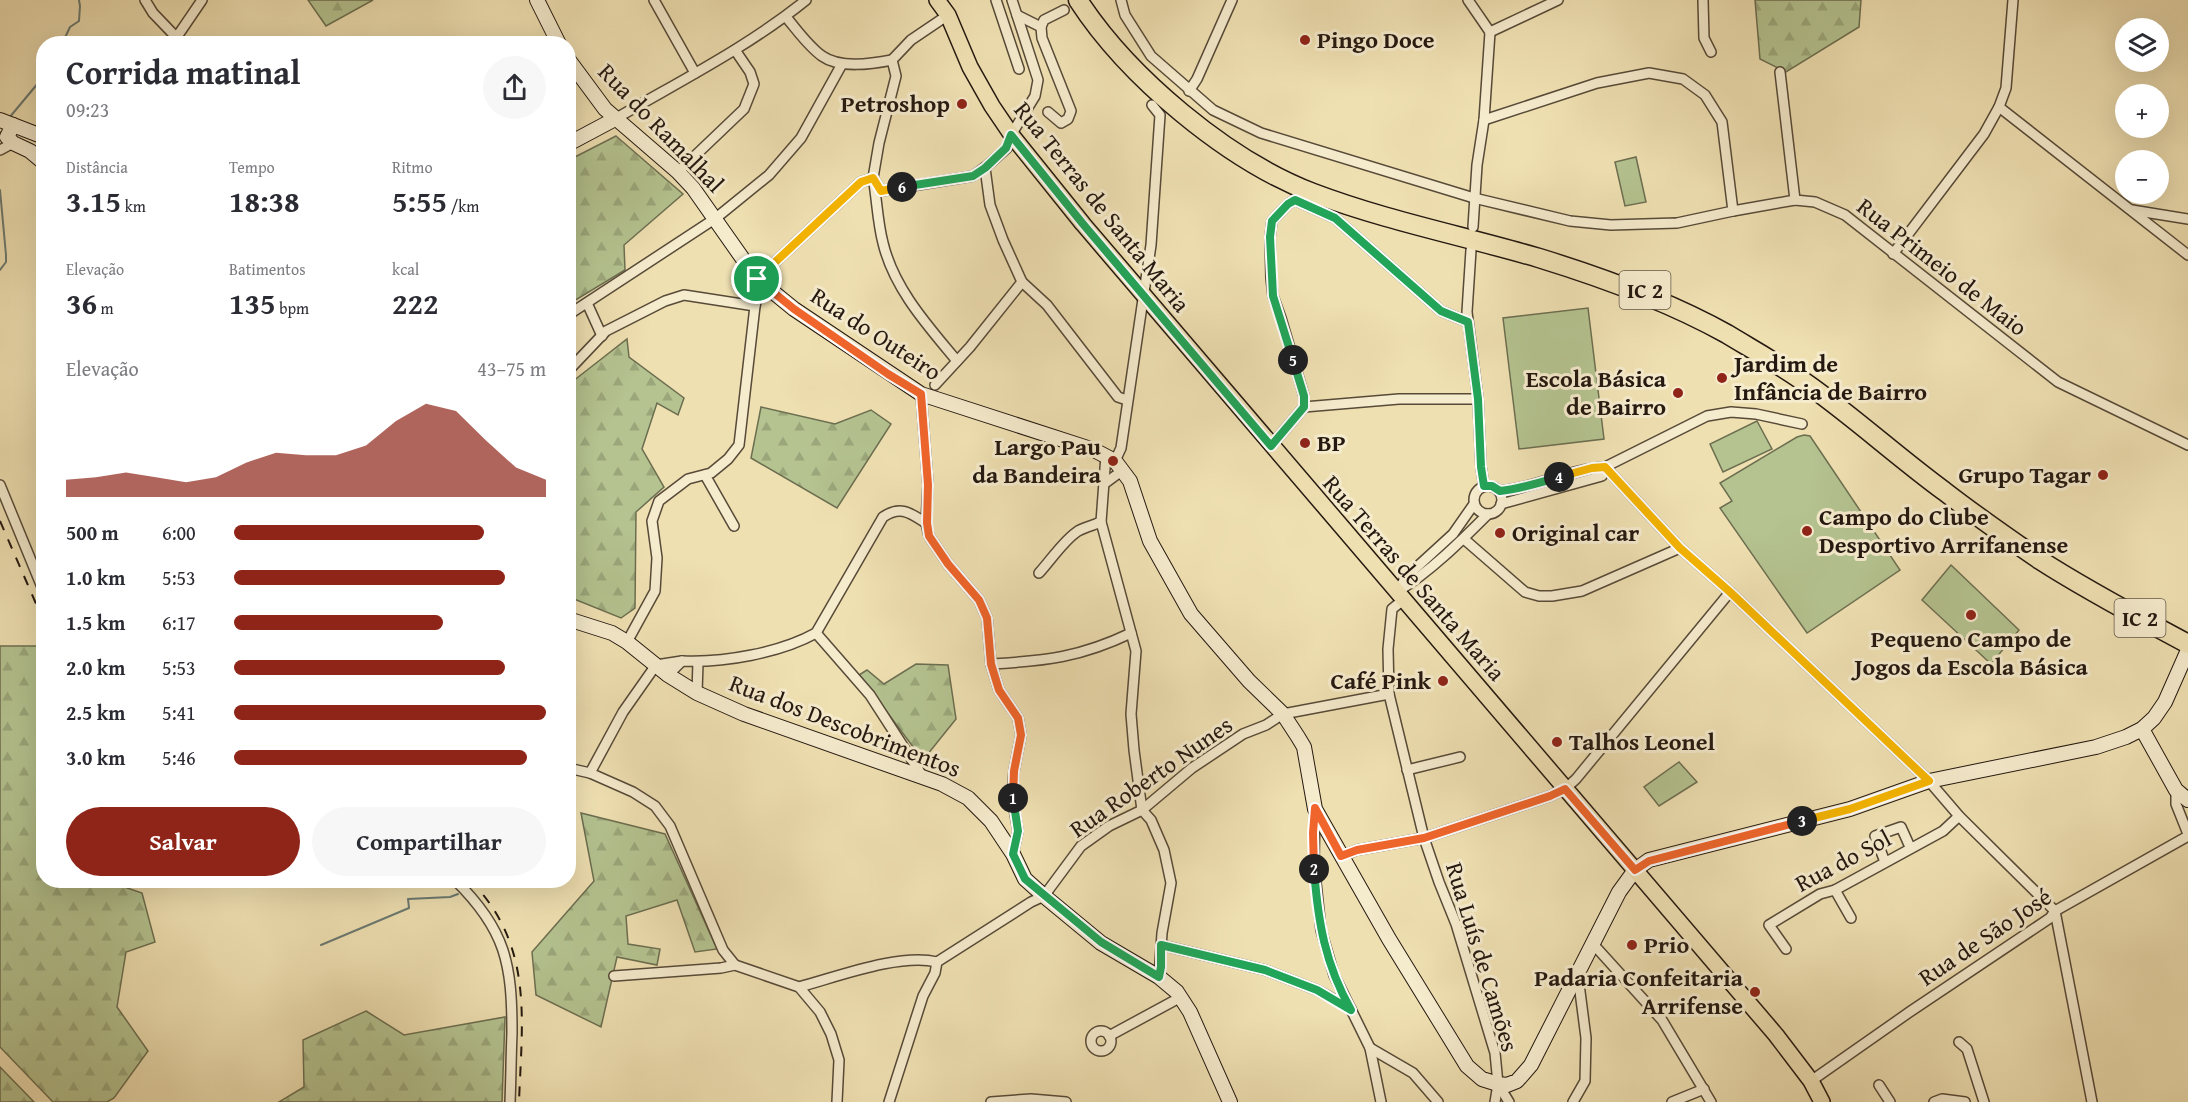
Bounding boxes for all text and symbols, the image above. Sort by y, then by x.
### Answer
map controls [2115,18,2169,204]
button: layers [2115,18,2169,72]
place label: Pingo Doce [1317,22,1435,57]
marker: Pingo Doce [1298,33,1312,47]
text: Corrida matinal [66,48,300,96]
street label: Rua do Ramalhal [590,55,733,200]
button: share [483,56,546,119]
button: + [2115,84,2169,138]
place label: Petroshop [841,86,950,121]
street label: Rua Terras de Santa Maria [1006,94,1199,320]
text: 09:23 [66,95,109,124]
marker: Petroshop [955,97,969,111]
button: − [2115,150,2169,204]
text: Distância [66,155,128,179]
text: Tempo [229,155,275,179]
text: Ritmo [392,155,433,179]
pin: 6 [887,172,917,202]
text: 6 [898,175,906,199]
text: 3.15 [66,179,121,223]
text: 18:38 [229,179,300,223]
text: 5:55 [392,179,447,223]
street label: Rua Primeio de Maio [1850,189,2035,344]
text: km [121,194,146,218]
text: /km [447,194,479,218]
pin [731,253,782,304]
text: Elevação [66,257,124,281]
text: Batimentos [229,257,306,281]
text: kcal [392,257,419,281]
icon: arrive [740,262,773,295]
road number: IC 2 [1620,271,1670,309]
street label: Rua do Outeiro [804,278,949,389]
text: 36 [66,281,97,325]
text: 135 [229,281,276,325]
text: 222 [392,281,439,325]
text: m [97,296,114,320]
text: bpm [276,296,309,320]
pin: 5 [1278,345,1308,375]
place label: Jardim de Infância de Bairro [1730,346,1927,409]
text: 5 [1289,348,1297,372]
text: Elevação [66,354,139,383]
text: 43–75 m [477,354,546,383]
place label: Escola Básica de Bairro [1526,361,1667,424]
marker: Jardim de Infância de Bairro [1715,371,1729,385]
marker: Escola Básica de Bairro [1671,386,1685,400]
place label: BP [1317,425,1346,460]
place label: Largo Pau da Bandeira [972,429,1102,492]
marker: BP [1298,436,1312,450]
marker: Largo Pau da Bandeira [1106,454,1120,468]
place label: Grupo Tagar [1958,457,2091,492]
pin: 4 [1544,462,1574,492]
text: 4 [1555,465,1563,489]
street label: Rua Terras de Santa Maria [1315,467,1514,689]
marker: Grupo Tagar [2096,468,2110,482]
place label: Campo do Clube Desportivo Arrifanense [1819,499,2069,562]
place label: Original car [1512,515,1639,550]
text: 500 m [66,518,119,547]
text: 6:00 [162,518,196,547]
marker: Campo do Clube Desportivo Arrifanense [1800,524,1814,538]
marker: Original car [1493,526,1507,540]
text: 1.0 km [66,563,125,592]
text: 5:53 [162,563,196,592]
road number: IC 2 [2114,599,2166,637]
text: 1.5 km [66,608,125,637]
text: 6:17 [162,608,196,637]
marker: Pequeno Campo de Jogos da Escola Básica [1964,608,1978,622]
place label: Pequeno Campo de Jogos da Escola Básica [1850,621,2089,684]
text: 2.0 km [66,653,125,682]
text: 5:53 [162,653,196,682]
place label: Café Pink [1330,663,1431,698]
street label: Rua dos Descobrimentos [724,665,966,786]
marker: Café Pink [1436,674,1450,688]
text: 2.5 km [66,698,125,727]
text: 5:41 [162,698,196,727]
street label: Rua Roberto Nunes [1062,707,1239,846]
place label: Talhos Leonel [1569,724,1716,759]
marker: Talhos Leonel [1550,735,1564,749]
text: 3.0 km [66,743,125,772]
text: 5:46 [162,743,196,772]
pin: 1 [998,783,1028,813]
text: 1 [1009,786,1017,810]
pin: 3 [1787,806,1817,836]
button: Salvar [66,807,300,876]
button: Compartilhar [312,807,546,876]
text: 3 [1798,809,1806,833]
street label: Rua do Sol [1788,820,1897,901]
pin: 2 [1299,854,1329,884]
text: 2 [1310,857,1318,881]
street label: Rua Luís de Camões [1437,858,1528,1056]
street label: Rua de São José [1911,879,2058,994]
place label: Prio [1644,927,1689,962]
marker: Prio [1625,938,1639,952]
place label: Padaria Confeitaria Arrifense [1534,960,1744,1023]
marker: Padaria Confeitaria Arrifense [1748,985,1762,999]

